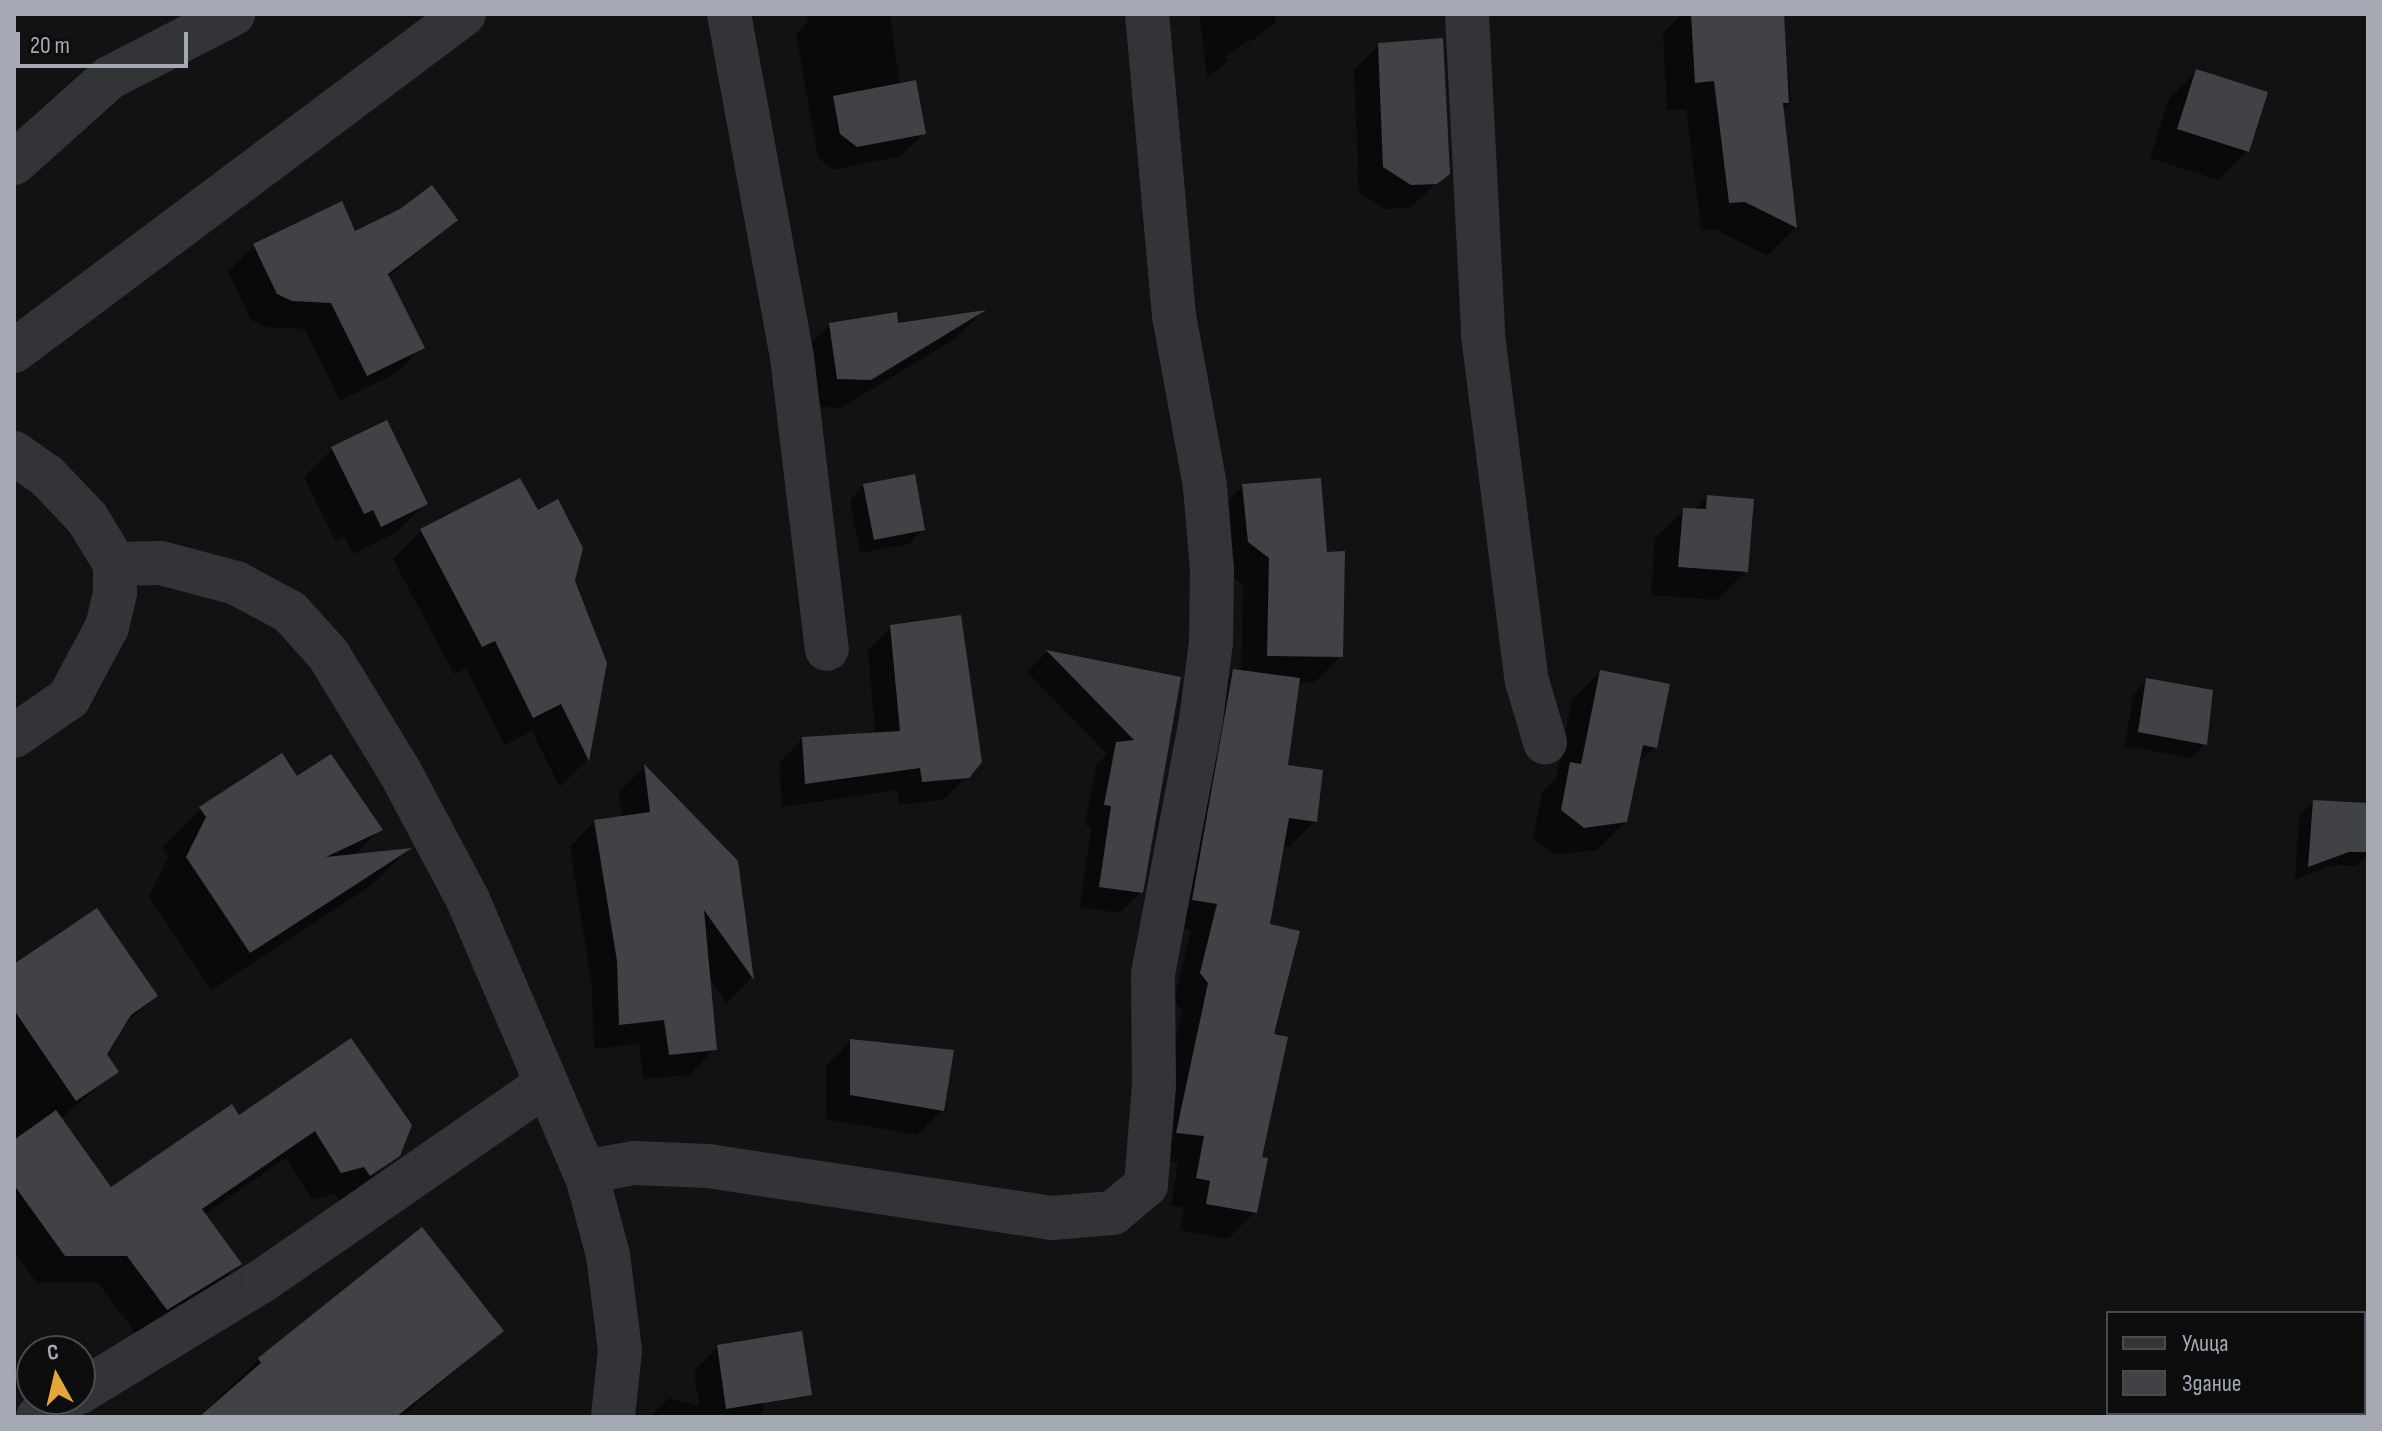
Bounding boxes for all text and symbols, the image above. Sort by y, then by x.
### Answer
scale bar [20,16,192,66]
text: 20 m [30,31,70,60]
legend [2106,1311,2366,1415]
text: Улица [2182,1329,2228,1358]
north arrow [16,1335,96,1415]
text: С [45,1339,60,1367]
text: Здание [2182,1369,2241,1398]

